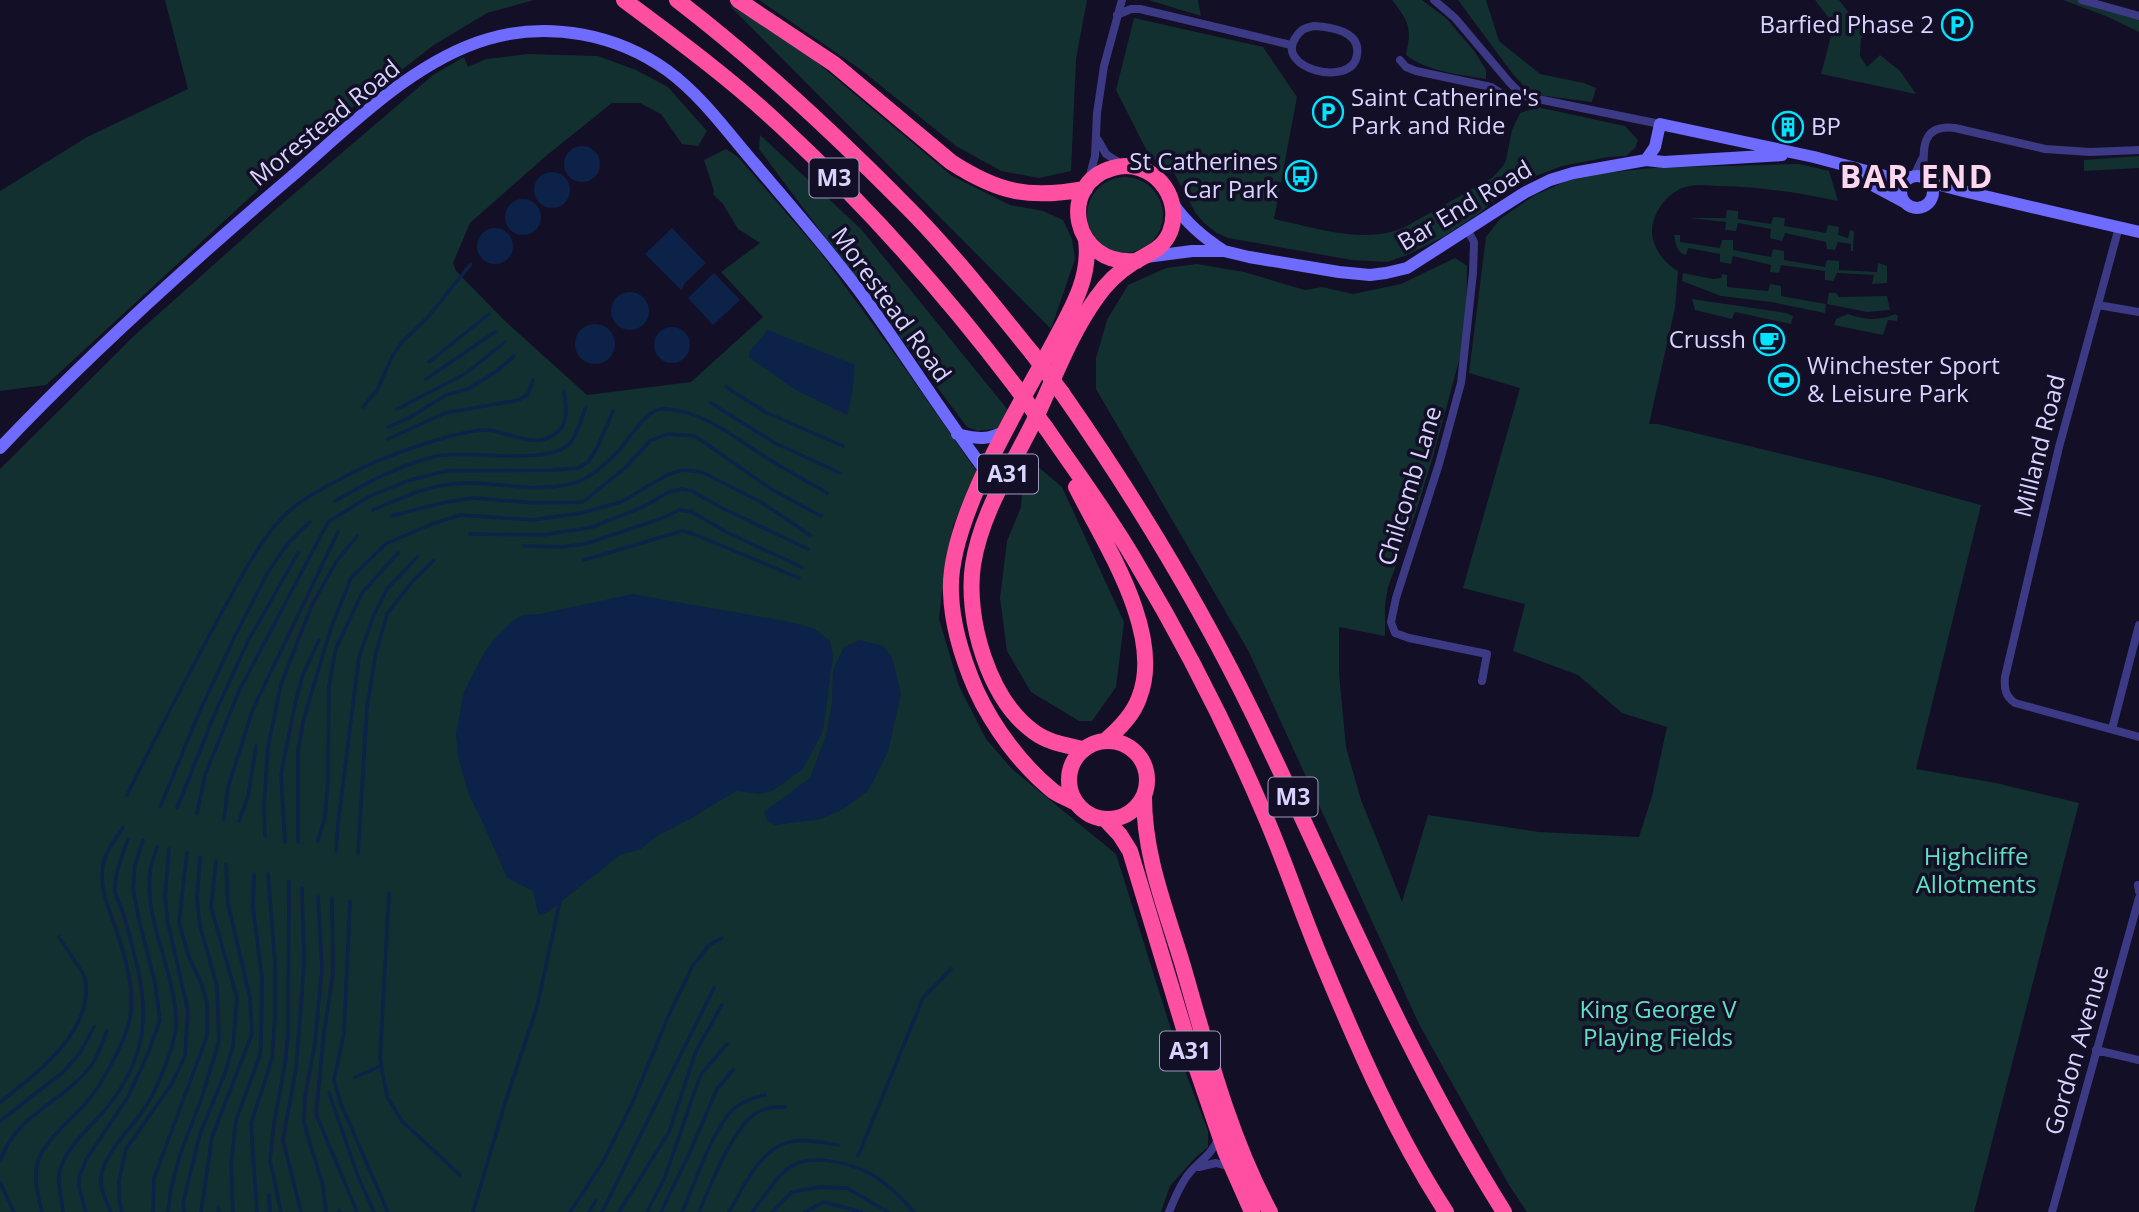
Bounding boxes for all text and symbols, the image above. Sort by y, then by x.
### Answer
place label: Barfied Phase 2 [1759,7,1934,40]
parking icon: Barfied Phase 2 [1940,8,1974,42]
street label: Morestead Road [242,51,406,193]
place label: Saint Catherine's Park and Ride [1351,80,1539,141]
parking icon: Saint Catherine's Park and Ride [1311,95,1345,129]
place label: BP [1811,109,1841,142]
building icon: BP [1771,110,1805,144]
place label: St Catherines Car Park [1129,144,1278,205]
street label: Bar End Road [1391,152,1537,258]
district label: BAR END [1840,154,1994,197]
road number: M3 [810,158,858,197]
bus stop icon: St Catherines Car Park [1284,159,1318,193]
street label: Morestead Road [825,220,960,388]
place label: Crussh [1669,322,1746,355]
cafe icon: Crussh [1752,323,1786,357]
place label: Winchester Sport & Leisure Park [1807,348,2000,409]
sports icon: Winchester Sport & Leisure Park [1767,363,1801,397]
street label: Milland Road [2005,371,2072,520]
street label: Chilcomb Lane [1369,402,1448,569]
road number: A31 [978,454,1038,494]
road number: M3 [1268,778,1318,817]
park label: Highcliffe Allotments [1916,839,2036,900]
street label: Gordon Avenue [2036,961,2116,1138]
park label: King George V Playing Fields [1580,992,1737,1053]
road number: A31 [1160,1032,1220,1070]

